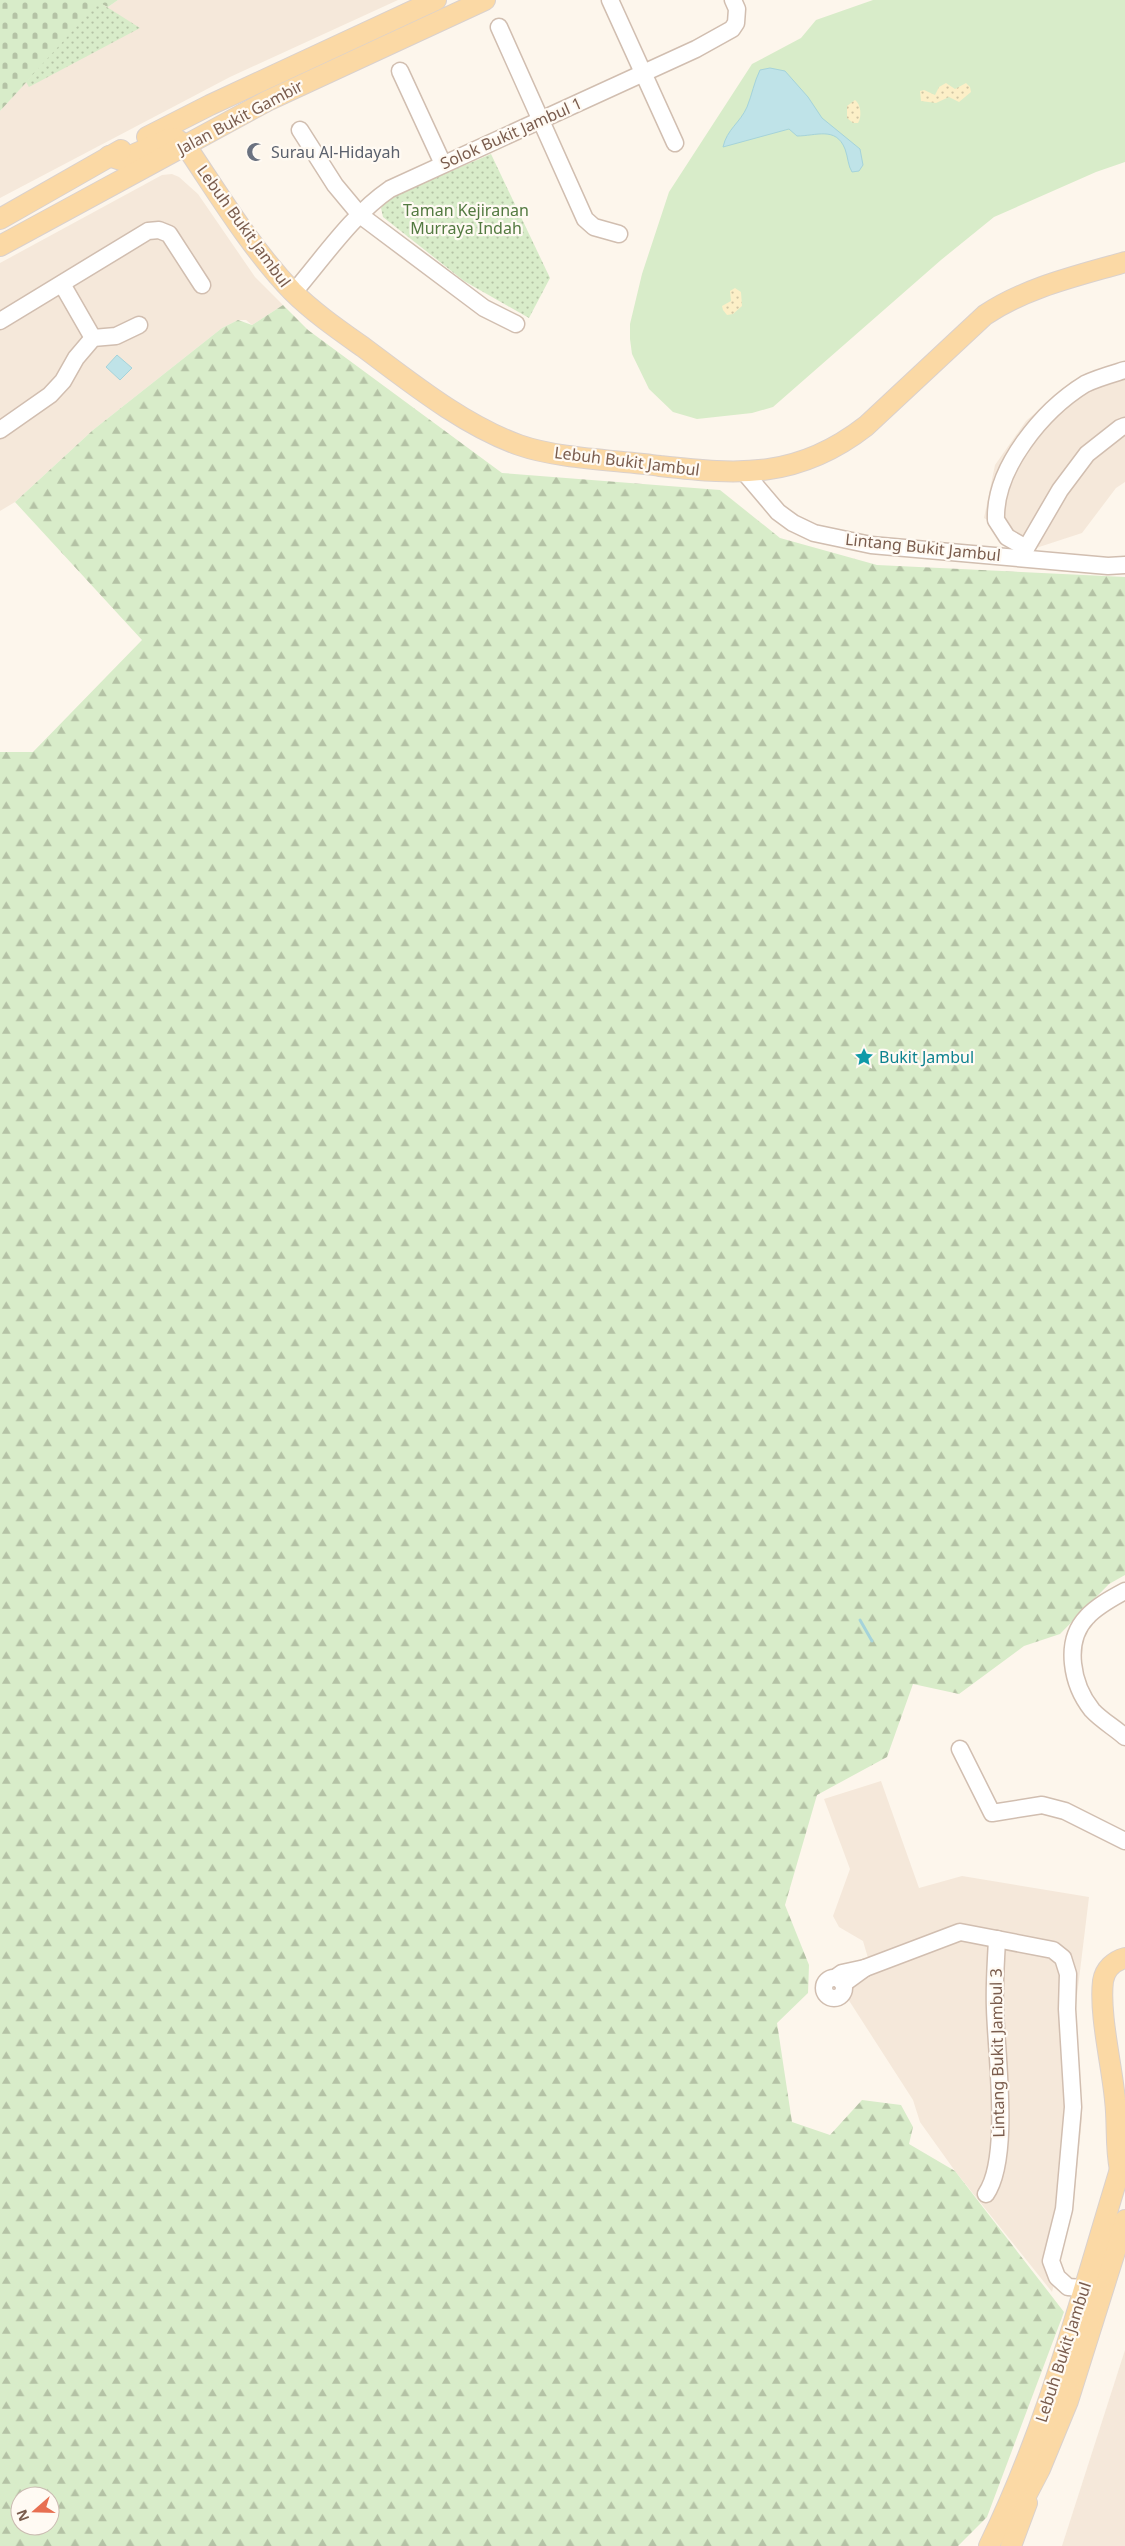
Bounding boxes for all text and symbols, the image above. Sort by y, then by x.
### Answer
street label: Jalan Bukit Gambir [171,74,307,160]
street label: Solok Bukit Jambul 1 [436,92,586,174]
mosque icon: Surau Al-Hidayah [245,141,267,163]
place label: Surau Al-Hidayah [271,141,400,163]
street label: Lebuh Bukit Jambul [192,160,296,292]
park label: Taman Kejiranan Murraya Indah [403,199,529,239]
street label: Lebuh Bukit Jambul [553,441,701,481]
street label: Lintang Bukit Jambul [844,528,1002,566]
place icon: Bukit Jambul [853,1046,875,1068]
place label: Bukit Jambul [879,1046,974,1068]
street label: Lintang Bukit Jambul 3 [985,1968,1009,2138]
street label: Lebuh Bukit Jambul [1030,2279,1096,2425]
north arrow [10,2486,60,2536]
text: N [11,2507,33,2524]

